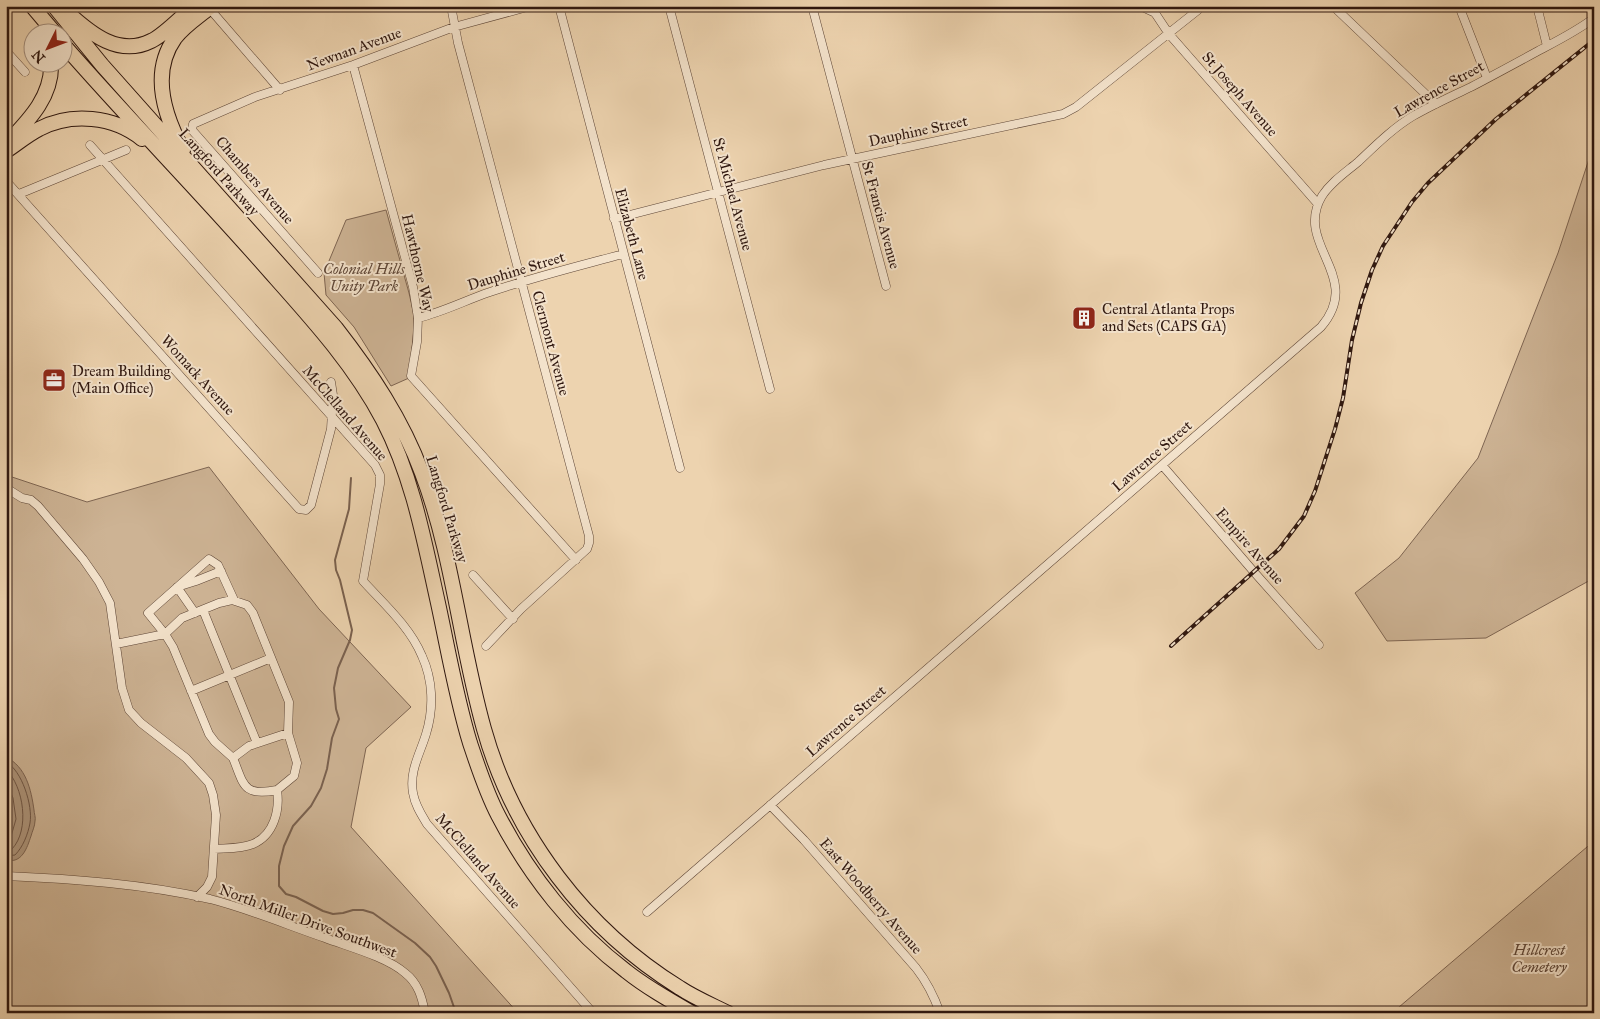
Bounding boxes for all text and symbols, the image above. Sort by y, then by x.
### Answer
north arrow [22,22,72,72]
street label: Newnan Avenue [304,24,404,74]
text: N [28,46,49,66]
street label: St Joseph Avenue [1198,48,1282,141]
street label: Lawrence Street [1391,57,1488,121]
street label: Dauphine Street [867,112,970,150]
street label: Langford Parkway [175,125,264,220]
street label: Chambers Avenue [212,132,298,228]
street label: St Michael Avenue [709,136,757,252]
street label: St Francis Avenue [858,159,904,271]
street label: Elizabeth Lane [611,186,653,282]
street label: Hawthorne Way [398,212,438,315]
street label: Dauphine Street [465,247,568,294]
park label: Colonial Hills Unity Park [323,260,406,295]
street label: Clermont Avenue [528,289,574,397]
place label: Central Atlanta Props and Sets (CAPS GA) [1102,300,1234,336]
building icon: Central Atlanta Props and Sets (CAPS GA) [1071,305,1097,331]
street label: Womack Avenue [157,331,239,419]
place label: Dream Building (Main Office) [72,362,172,398]
street label: McClelland Avenue [299,362,391,464]
office icon: Dream Building (Main Office) [41,367,67,393]
street label: Lawrence Street [1108,416,1196,496]
street label: Langford Parkway [422,453,472,566]
street label: Empire Avenue [1212,504,1288,588]
street label: Lawrence Street [802,681,890,761]
street label: McClelland Avenue [432,810,524,912]
street label: East Woodberry Avenue [816,834,926,958]
street label: North Miller Drive Southwest [217,880,400,962]
park label: Hillcrest Cemetery [1511,941,1568,976]

